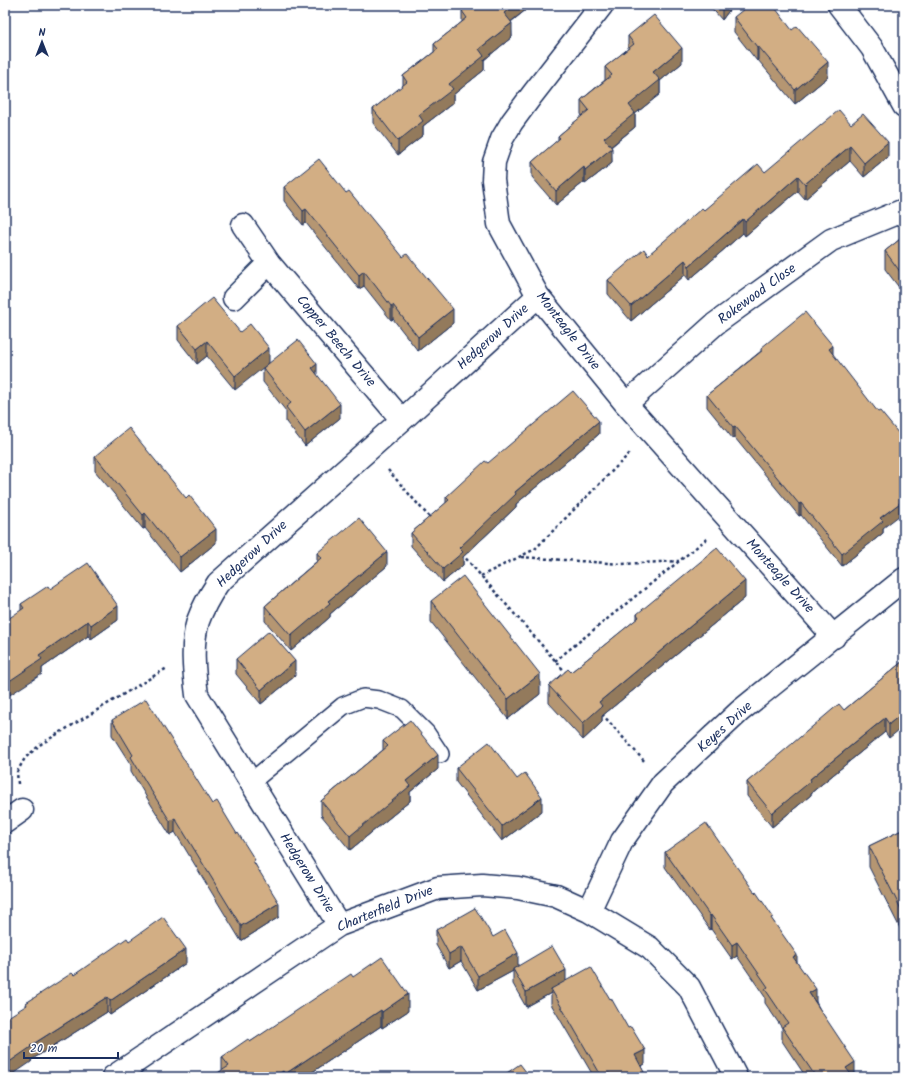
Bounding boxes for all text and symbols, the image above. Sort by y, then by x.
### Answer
north arrow [22,22,62,62]
text: N [39,24,46,42]
street label: Rokewood Close [713,258,801,330]
street label: Monteagle Drive [530,287,606,375]
street label: Copper Beech Drive [291,290,382,393]
street label: Hedgerow Drive [452,298,535,376]
street label: Hedgerow Drive [211,515,293,593]
street label: Monteagle Drive [740,534,820,619]
street label: Keyes Drive [692,696,758,758]
street label: Hedgerow Drive [274,829,341,918]
street label: Charterfield Drive [333,879,437,938]
scale bar [24,1034,118,1060]
text: 20 m [30,1039,58,1058]

